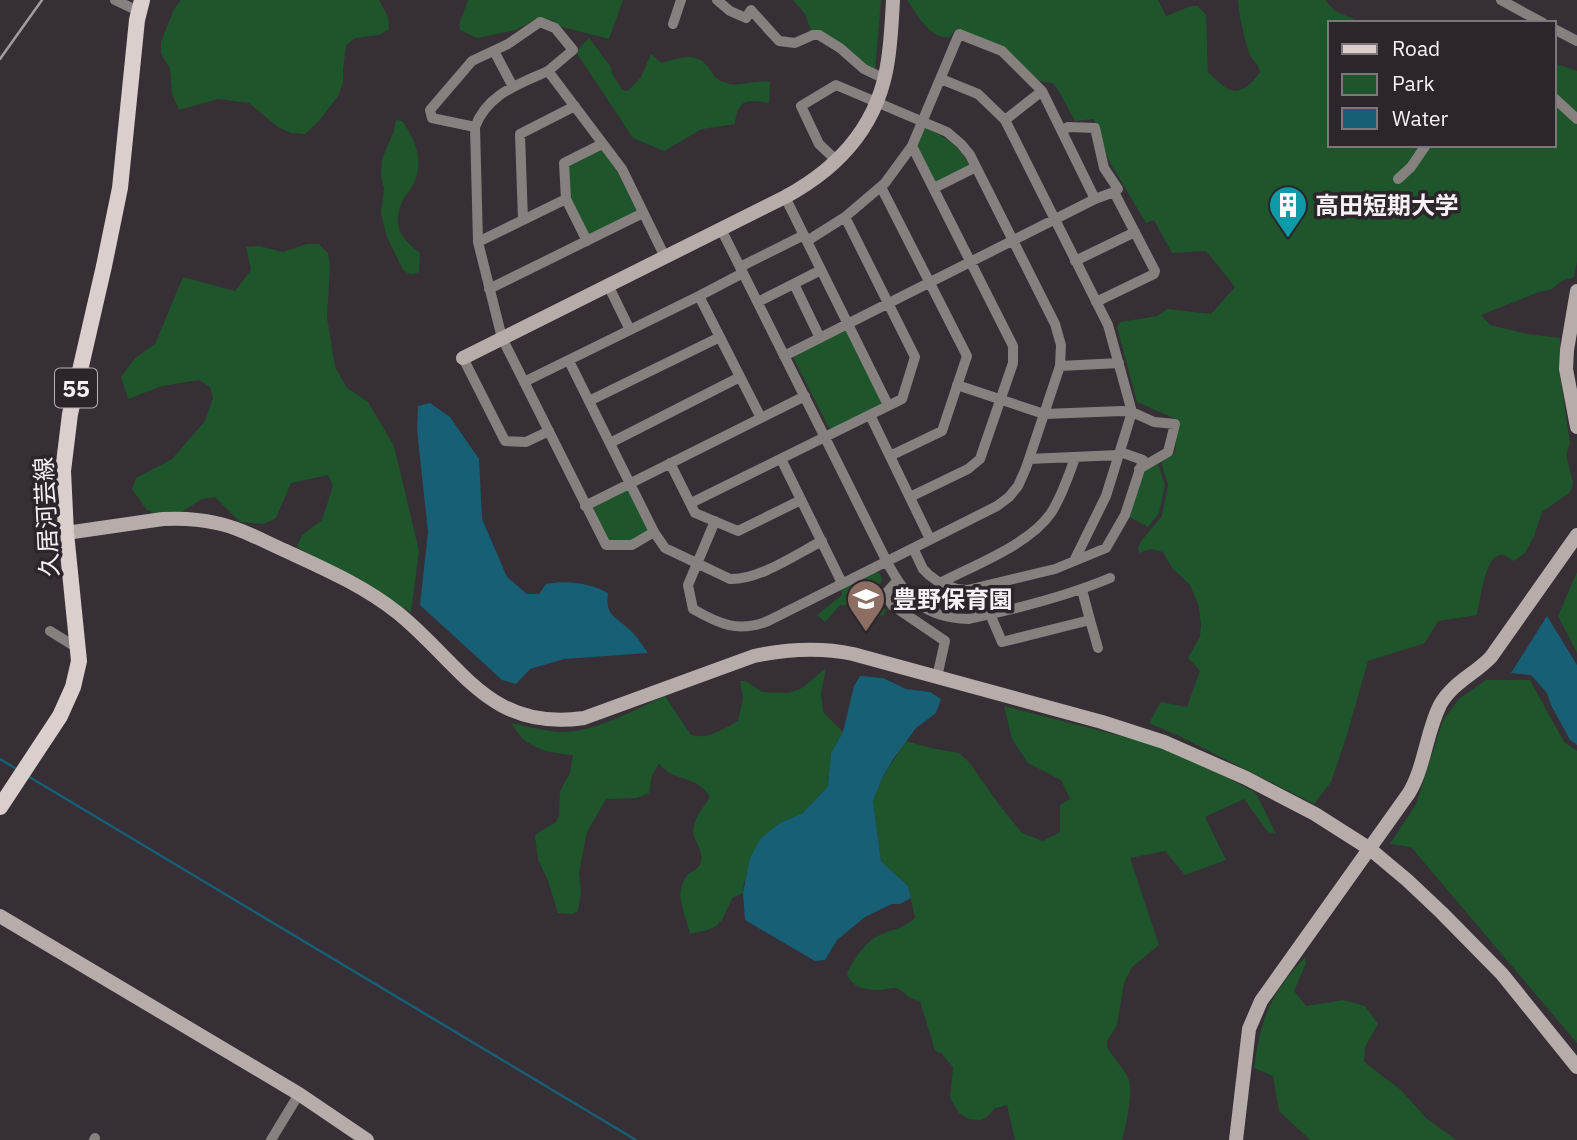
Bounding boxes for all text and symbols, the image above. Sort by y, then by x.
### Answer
legend [1328,21,1556,147]
text: Road [1392,34,1440,62]
text: Park [1392,69,1435,97]
text: Water [1392,104,1449,132]
building icon: 高田短期大学 [1267,184,1309,239]
place label: 高田短期大学 [1315,189,1459,221]
road number: 55 [55,368,97,408]
street label: 久居河芸線 [27,456,65,578]
school or university icon: 豊野保育園 [845,578,887,633]
place label: 豊野保育園 [893,583,1013,615]

